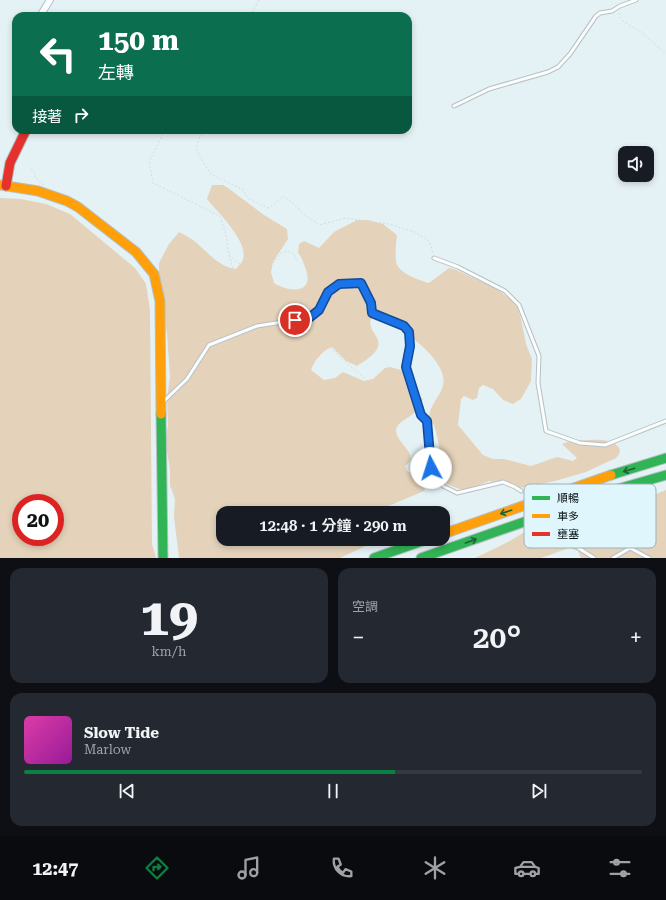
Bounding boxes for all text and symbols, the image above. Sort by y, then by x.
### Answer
text: 150 m [98,24,179,57]
icon: left [32,28,84,80]
text: 左轉 [98,62,134,83]
icon: right [70,104,92,126]
text: 接著 [32,108,62,126]
map controls [618,146,654,182]
button: sound [618,146,654,182]
pin [278,303,312,337]
icon: arrive [284,309,306,331]
position arrow [410,447,452,489]
one-way arrow [622,467,635,474]
legend [524,484,656,548]
text: 順暢 [557,492,579,505]
speed limit sign: 20 [12,494,64,546]
one-way arrow [499,509,512,516]
text: 車多 [557,510,579,523]
text: 12:48 · 1 分鐘 · 290 m [259,517,407,535]
text: 壅塞 [557,528,579,541]
one-way arrow [464,536,476,544]
text: 19 [140,587,198,648]
text: 空調 [352,599,378,614]
text: 20° [473,620,521,655]
text: − [352,625,364,650]
text: + [630,625,642,650]
text: km/h [152,644,186,659]
text: Slow Tide [84,724,159,742]
text: Marlow [84,742,131,757]
icon: previous [116,780,138,802]
icon: pause [322,780,344,802]
icon: next [528,780,550,802]
icon: directions [143,854,171,882]
icon: music [235,854,263,882]
icon: phone [328,854,356,882]
icon: climate [421,854,449,882]
icon: car [513,854,541,882]
icon: filters [606,854,634,882]
text: 12:47 [32,858,78,879]

